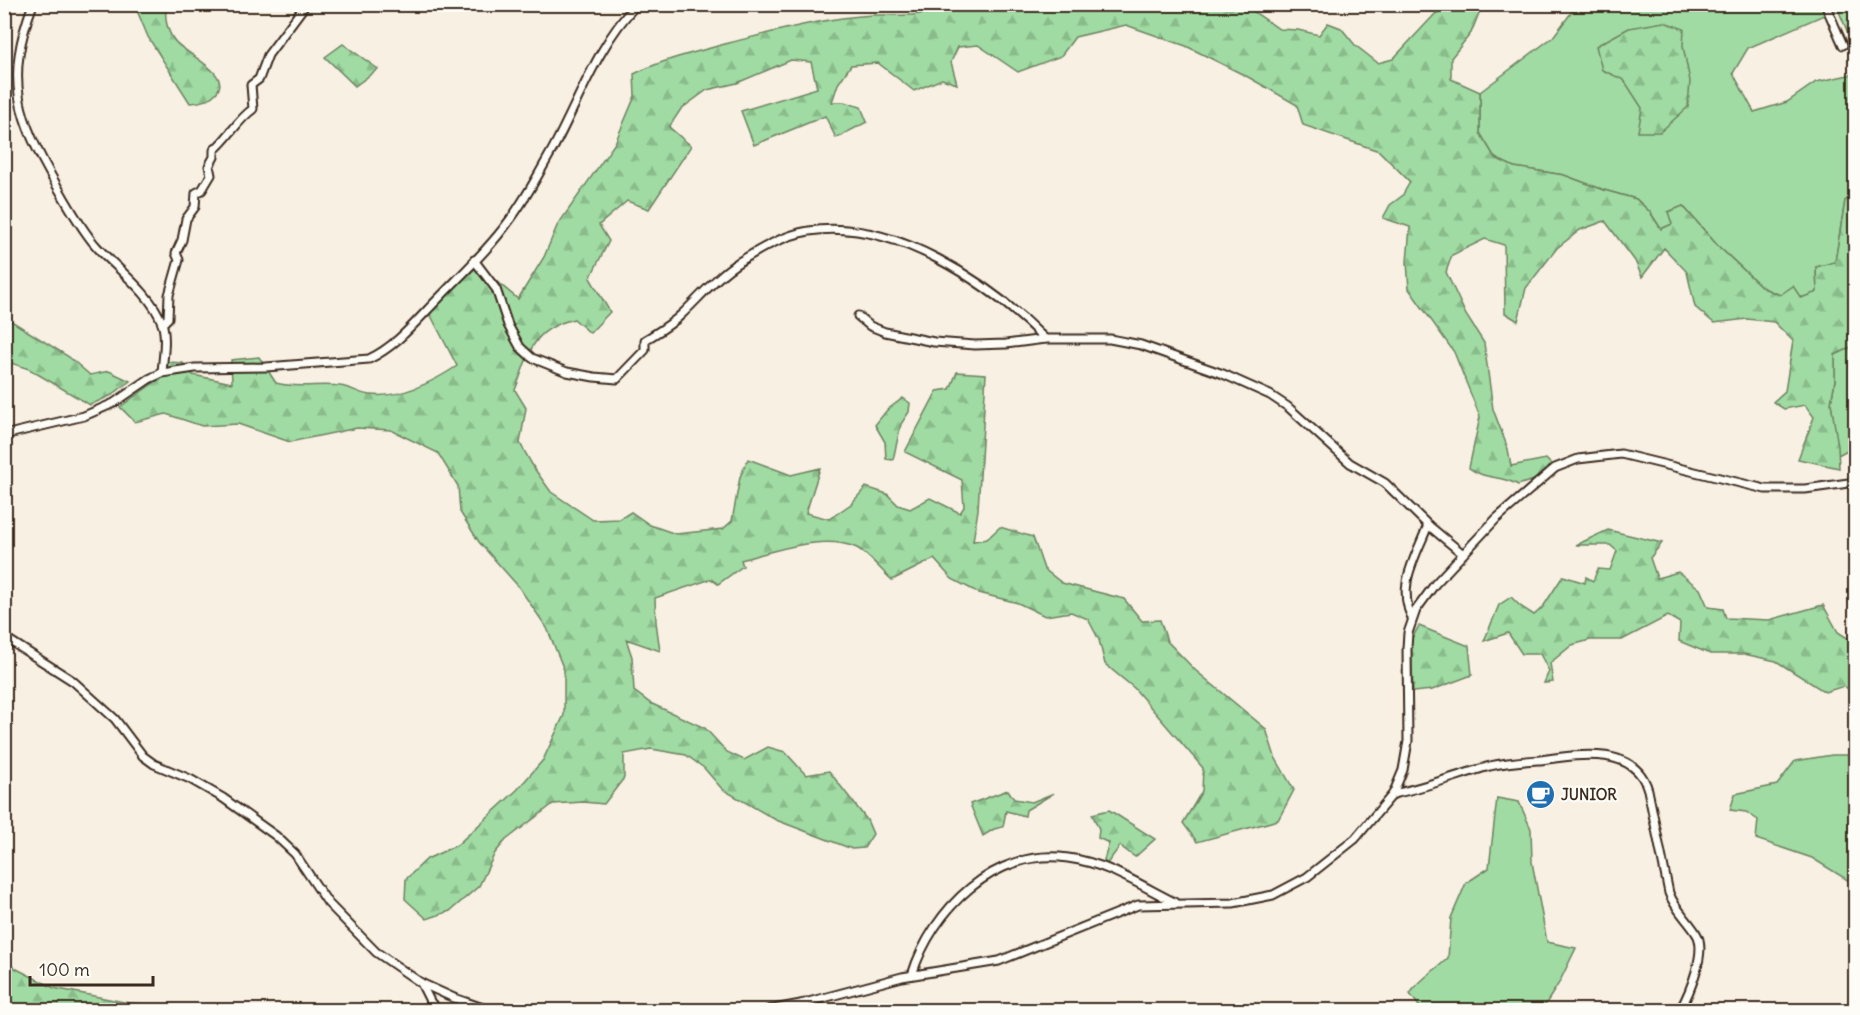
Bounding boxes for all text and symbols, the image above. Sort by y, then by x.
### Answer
cafe icon: JUNIOR [1524,779,1556,811]
place label: JUNIOR [1561,785,1617,804]
scale bar [30,949,153,987]
text: 100 m [39,958,90,981]

